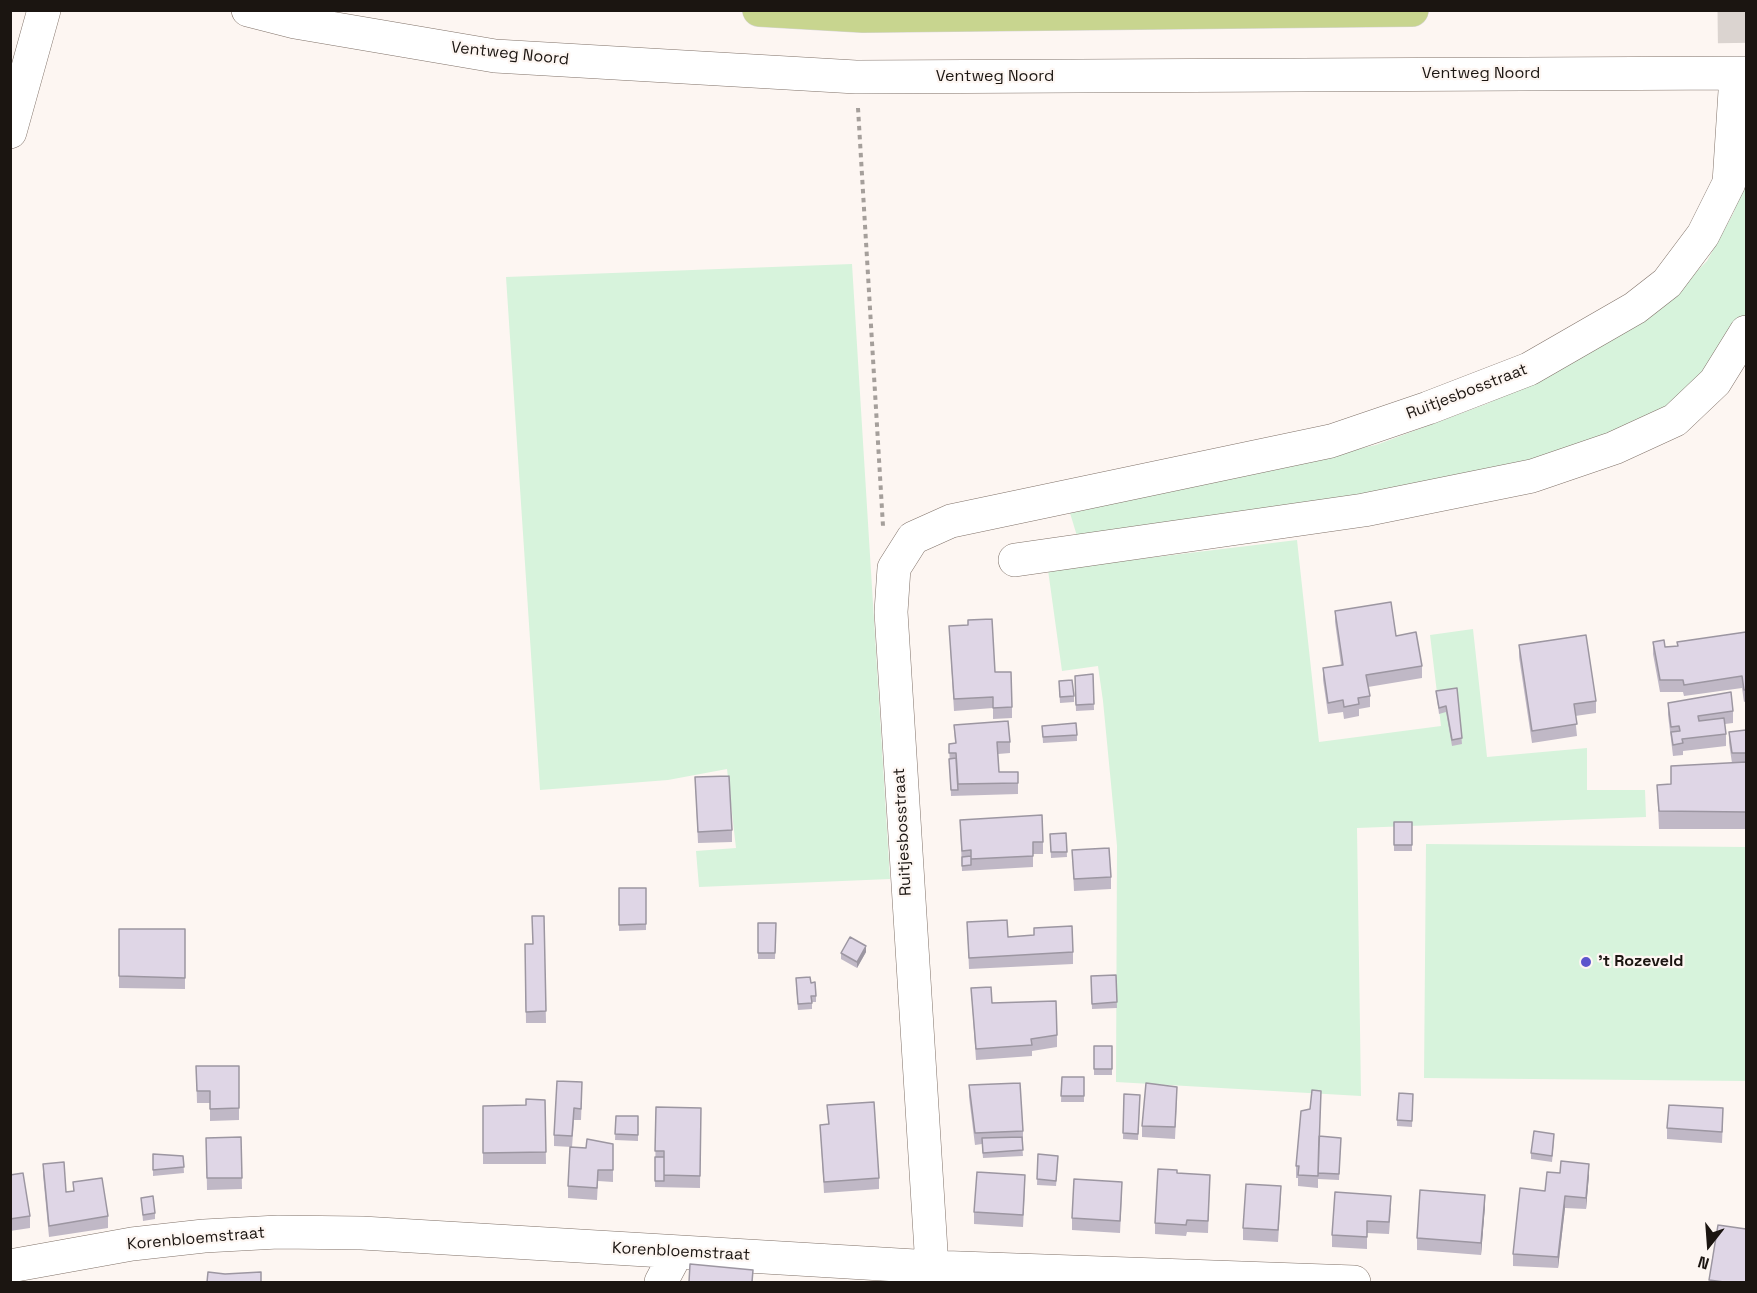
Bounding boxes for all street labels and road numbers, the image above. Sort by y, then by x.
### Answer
street label: Ventweg Noord [450,38,570,70]
street label: Ventweg Noord [1422,64,1540,84]
street label: Ventweg Noord [936,67,1054,87]
street label: Ruitjesbosstraat [1404,360,1530,424]
street label: Ruitjesbosstraat [890,767,916,897]
street label: Korenbloemstraat [126,1223,266,1255]
street label: Korenbloemstraat [611,1239,751,1265]

